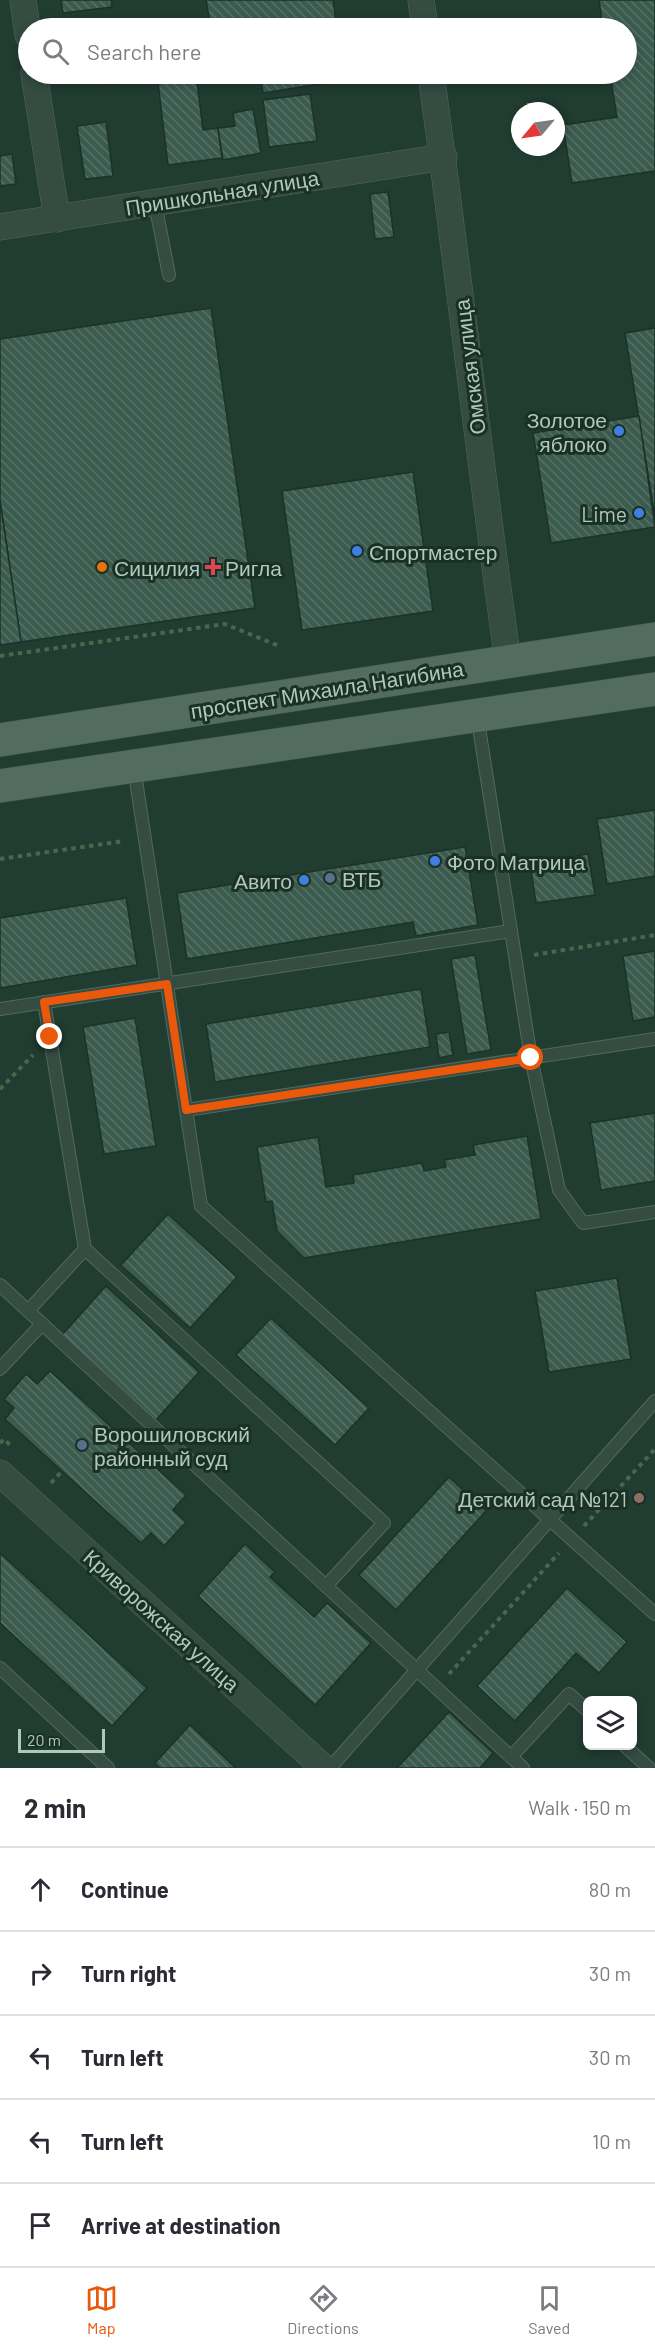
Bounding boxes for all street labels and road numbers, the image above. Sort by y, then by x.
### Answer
street label: Пришкольная улица [123,164,321,220]
street label: Омская улица [448,298,490,436]
street label: проспект Михаила Нагибина [189,655,465,723]
street label: Криворожская улица [79,1544,245,1697]

